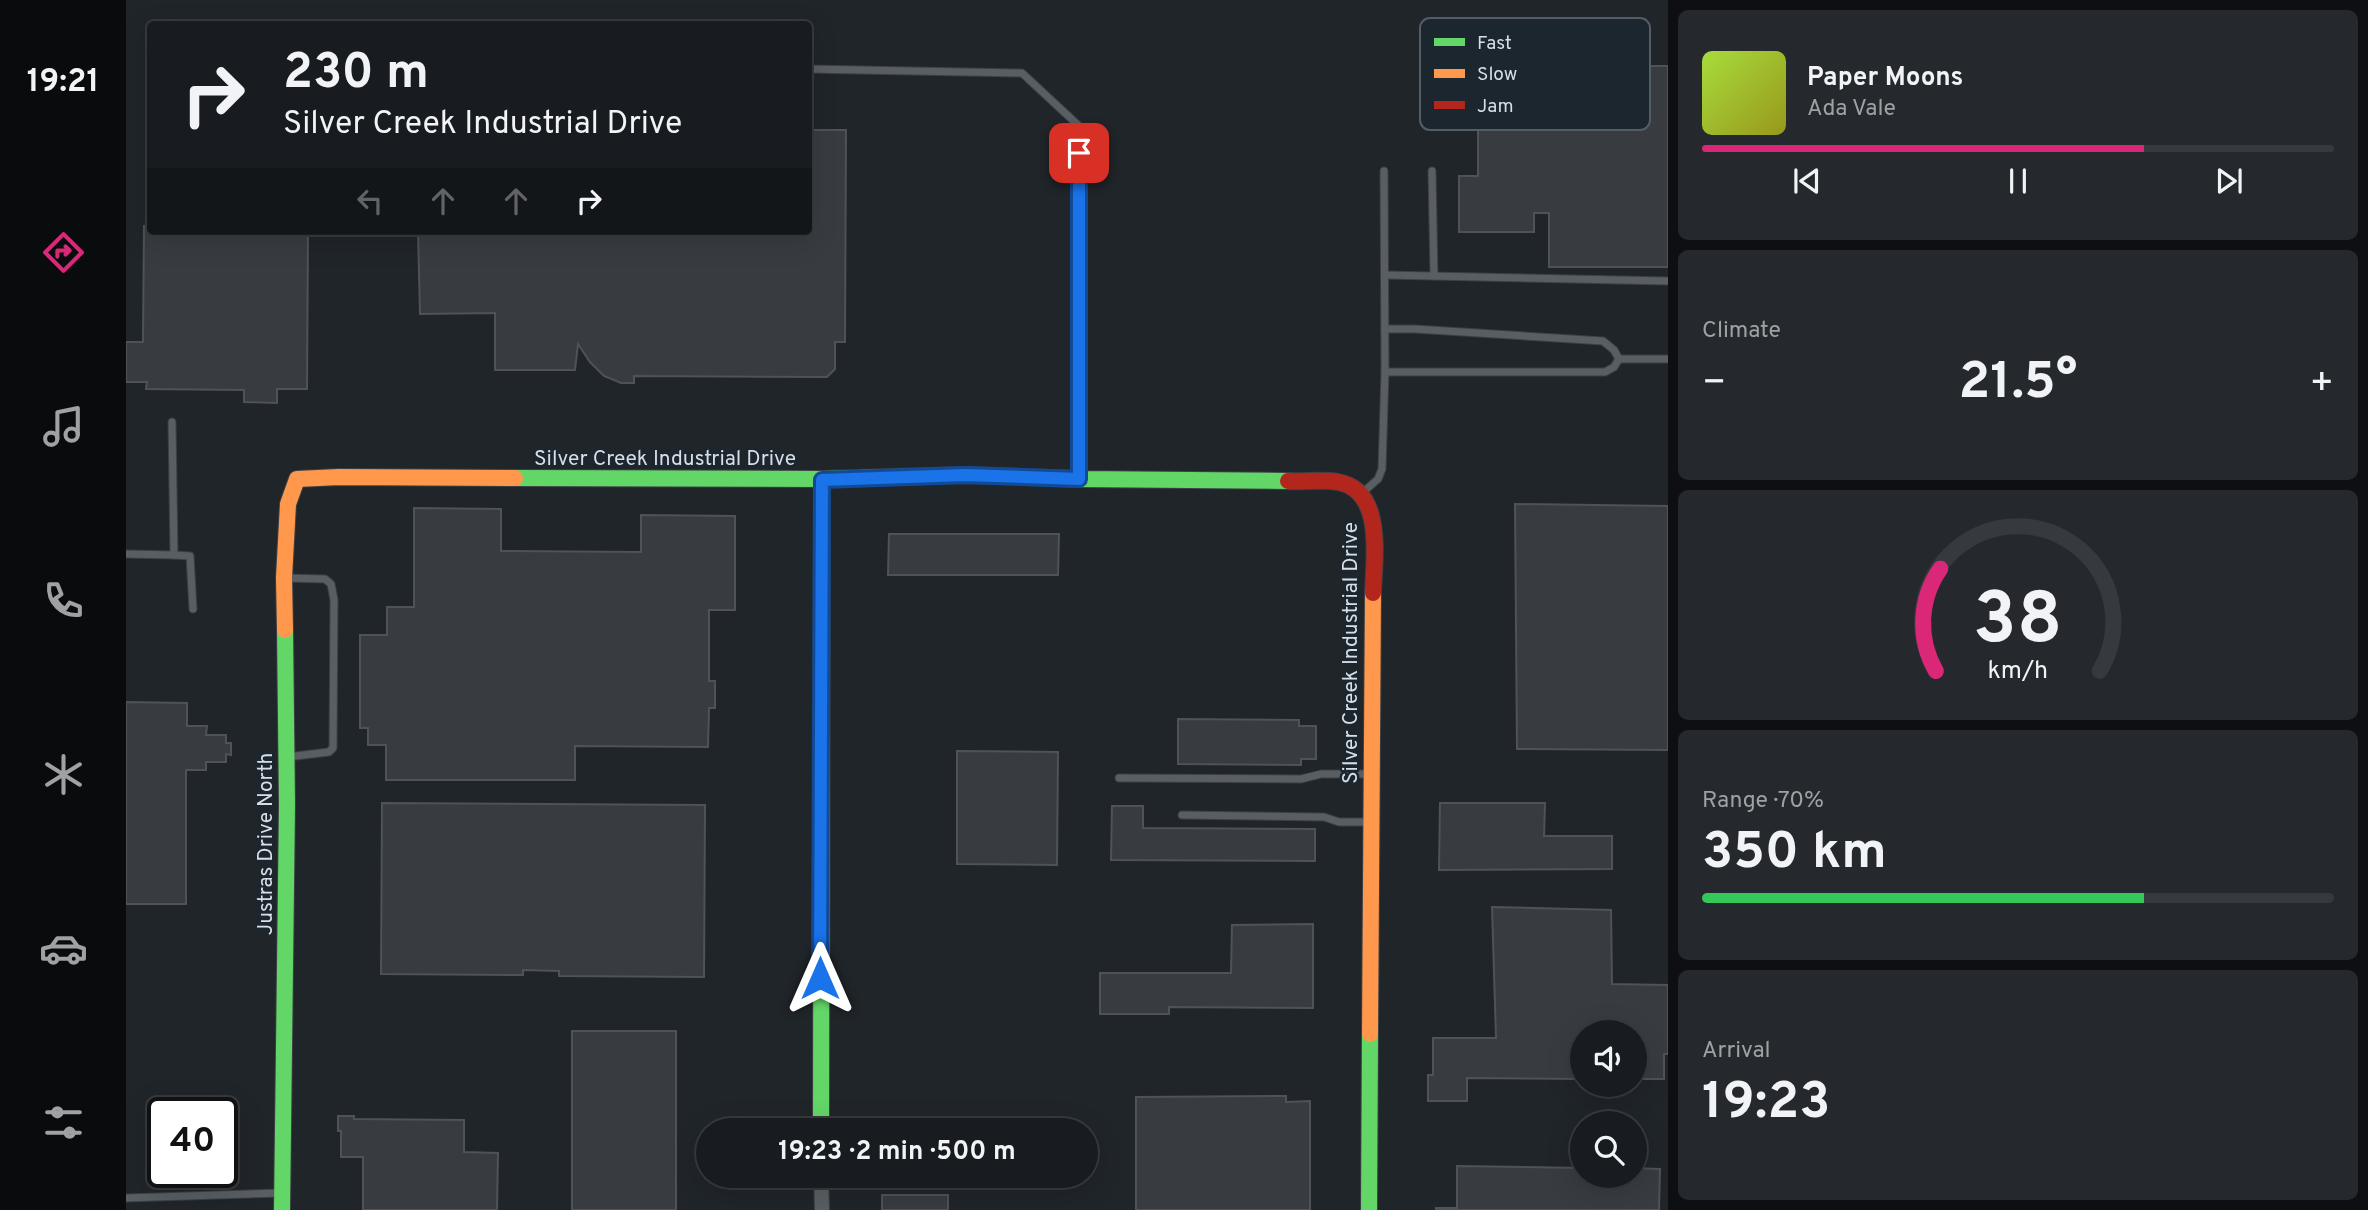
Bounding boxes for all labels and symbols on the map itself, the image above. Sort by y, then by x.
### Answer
legend [1420,18,1650,130]
text: Fast [1477,32,1512,56]
text: Slow [1477,63,1517,87]
text: Jam [1477,95,1514,119]
pin [1049,123,1109,183]
street label: Silver Creek Industrial Drive [534,446,796,473]
street label: Silver Creek Industrial Drive [1338,522,1365,784]
street label: Justras Drive North [253,753,280,935]
position arrow [783,941,857,1015]
speed limit sign: 40 [147,1097,238,1188]

